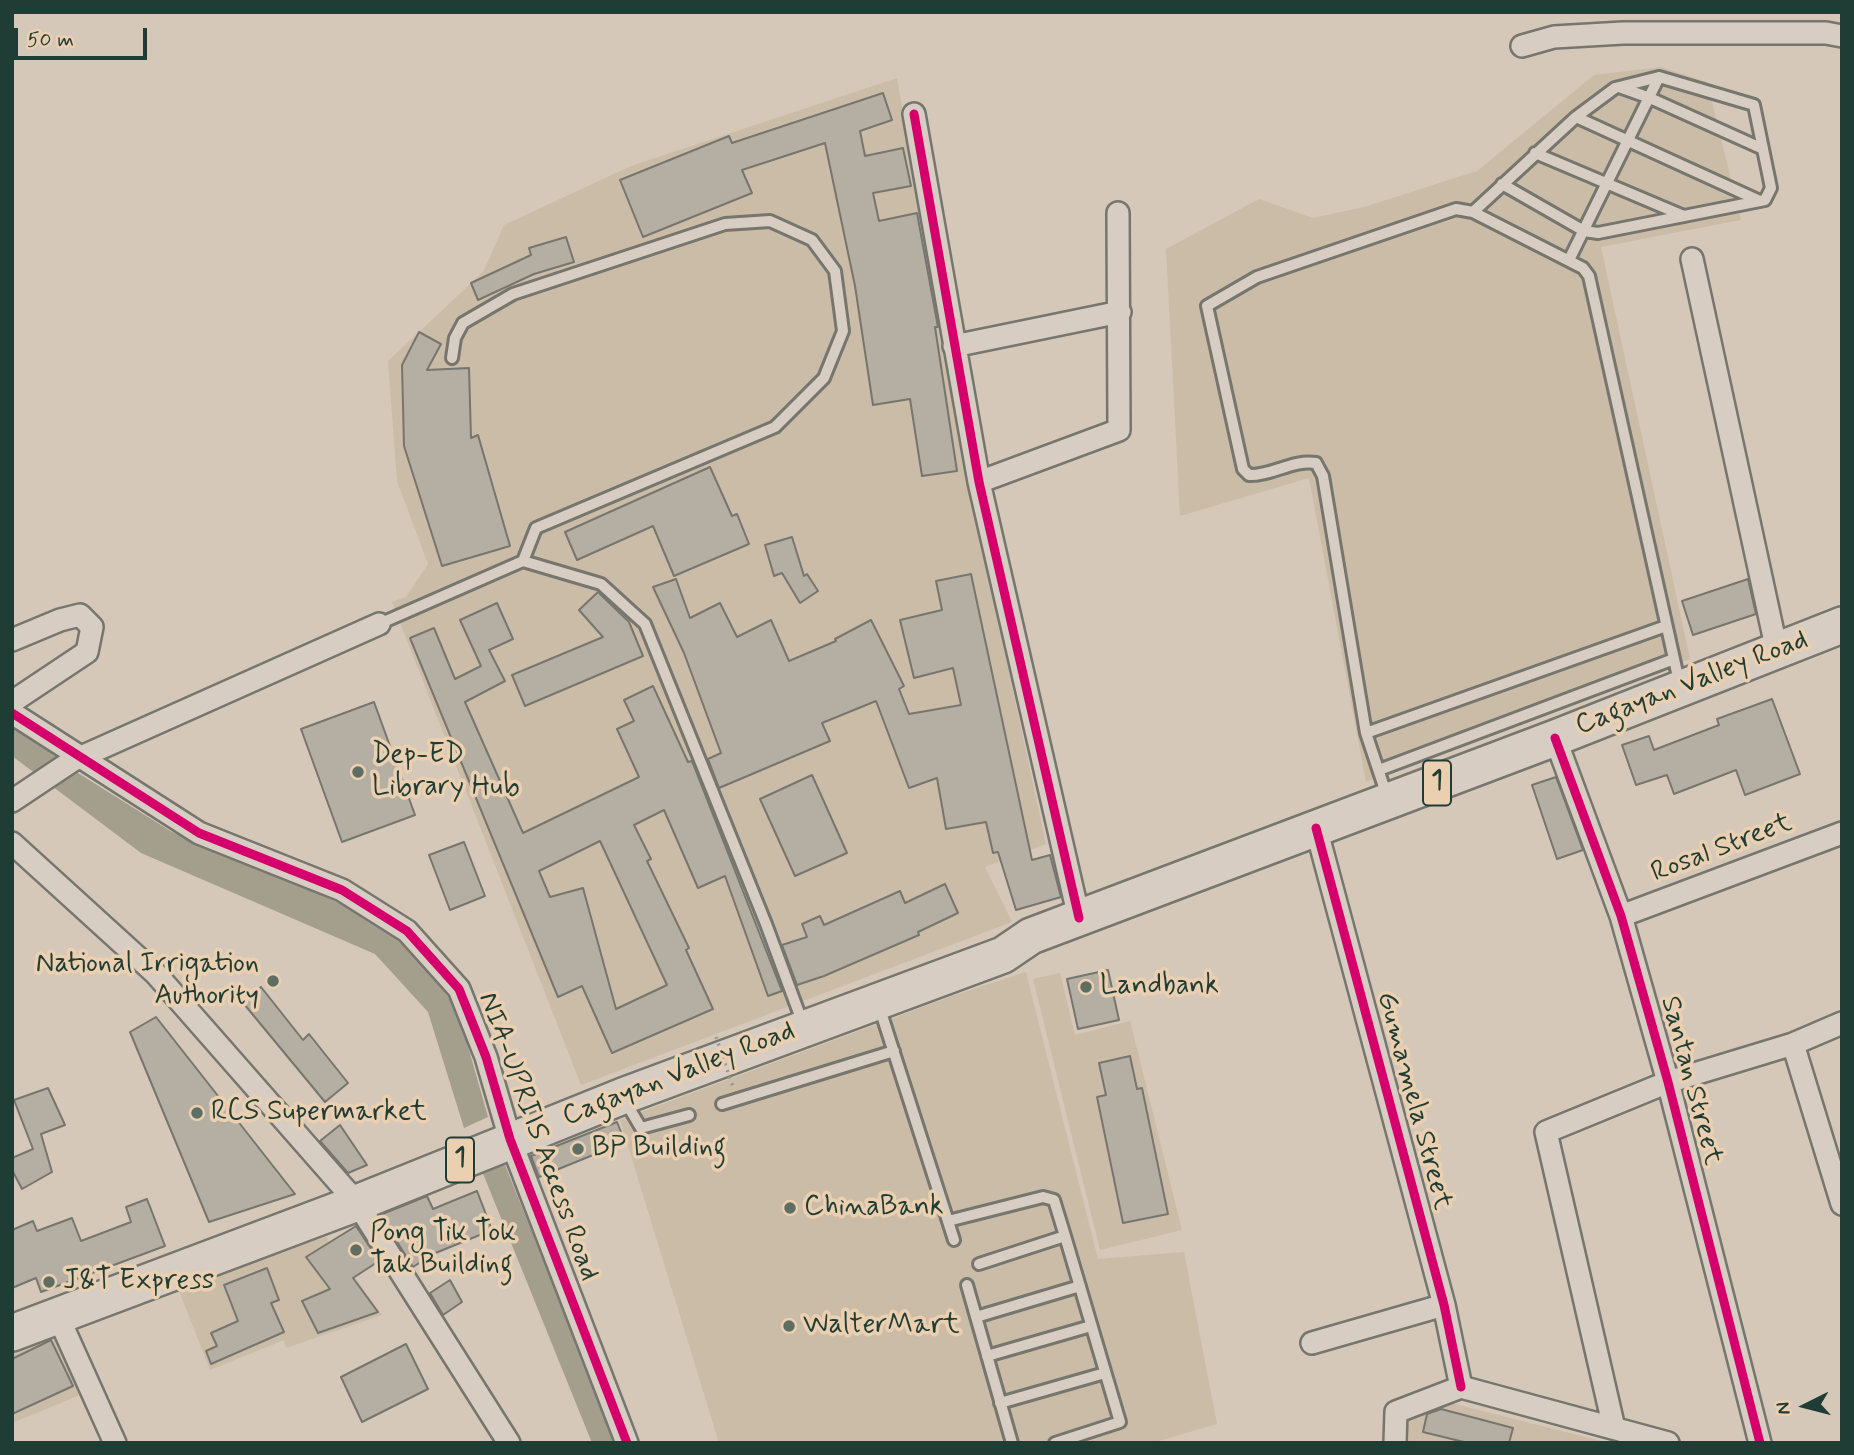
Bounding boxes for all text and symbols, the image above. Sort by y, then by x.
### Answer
scale bar [18,14,150,58]
text: 50 m [27,26,74,54]
street label: Cagayan Valley Road [1571,624,1813,744]
place label: Dep-ED Library Hub [372,739,520,805]
road number: 1 [1423,761,1451,806]
marker: Dep-ED Library Hub [350,764,366,780]
street label: Rosal Street [1647,807,1797,891]
place label: National Irrigation Authority [36,948,259,1014]
place label: Landbank [1100,970,1219,1004]
marker: National Irrigation Authority [265,973,281,989]
marker: Landbank [1078,979,1094,995]
street label: NIA-UPRIIS Access Road [469,988,605,1286]
street label: Gumamela Street [1368,988,1458,1214]
street label: Santan Street [1651,993,1729,1169]
street label: Cagayan Valley Road [558,1015,800,1135]
place label: RCS Supermarket [211,1096,427,1130]
marker: RCS Supermarket [189,1105,205,1121]
place label: BP Building [592,1132,726,1166]
road number: 1 [446,1138,474,1182]
marker: BP Building [570,1141,586,1157]
place label: ChinaBank [804,1191,944,1225]
marker: ChinaBank [782,1200,798,1216]
place label: Pong Tik Tok Tak Building [370,1217,516,1283]
marker: Pong Tik Tok Tak Building [348,1242,364,1258]
place label: J&T Express [63,1265,214,1299]
marker: J&T Express [41,1274,57,1290]
place label: WalterMart [803,1309,960,1343]
marker: WalterMart [781,1318,797,1334]
north arrow [1770,1371,1840,1441]
text: N [1771,1401,1797,1416]

